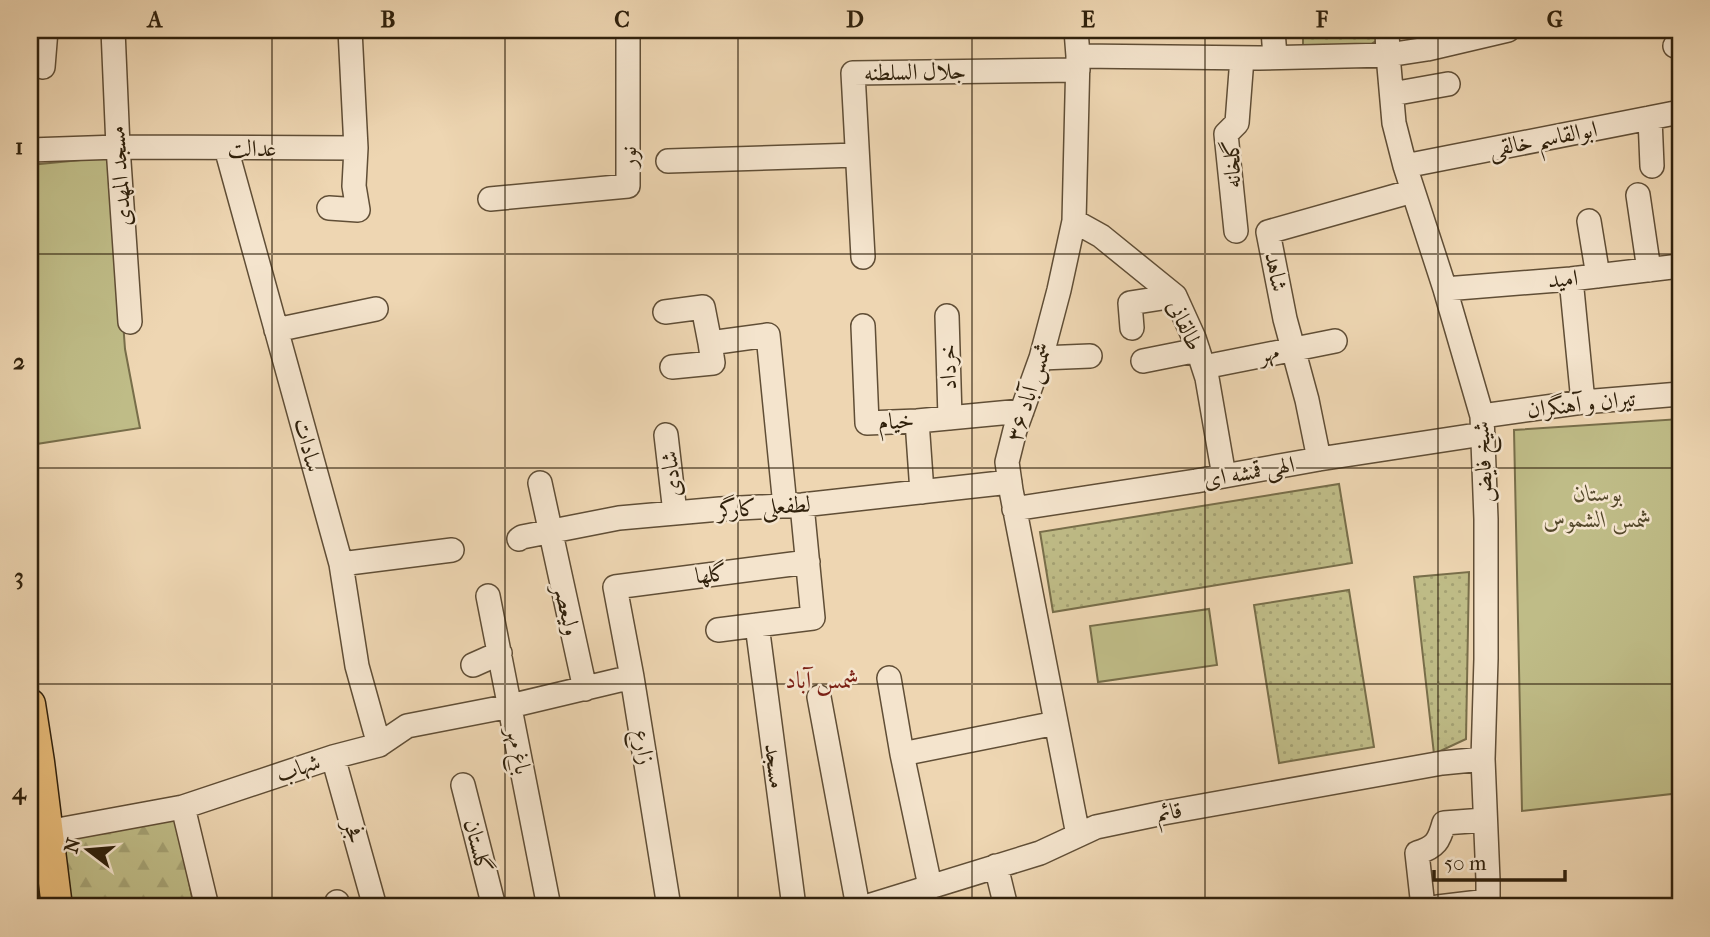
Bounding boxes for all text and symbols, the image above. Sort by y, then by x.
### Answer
text: A [146,6,164,33]
text: B [381,6,396,33]
text: C [614,6,630,33]
text: D [846,6,864,33]
text: E [1081,6,1095,33]
text: F [1315,6,1329,33]
text: G [1547,6,1563,33]
street label: جلال السلطنه [864,58,966,86]
street label: ابوالقاسم خالقی [1486,115,1601,172]
street label: مسجد المهدی [103,125,137,227]
text: 1 [15,133,23,160]
street label: عدالت [227,135,277,162]
street label: گلخانه [1217,139,1246,189]
street label: نور [615,146,643,170]
street label: شاهد [1259,250,1293,294]
street label: امید [1547,264,1579,294]
street label: طالقانی [1162,295,1208,355]
street label: مهر [1254,338,1282,370]
street label: شمس آباد ۳۶ [1000,339,1060,446]
street label: خرداد [934,344,962,390]
text: 2 [13,348,25,375]
street label: تیران و آهنگران [1526,385,1637,424]
street label: خیام [877,407,915,441]
street label: سادات [288,415,328,475]
street label: شیخ فایض [1467,420,1506,504]
street label: شادی [655,450,687,498]
street label: الهی قمشه ای [1201,451,1297,495]
park label: بوستان شمس الشموس [1543,480,1653,535]
street label: لطفعلی کارگر [714,488,812,528]
street label: گلها [693,558,729,589]
text: 3 [14,563,24,590]
street label: ولیعصر [546,580,586,639]
district label: شمس آباد [785,666,859,696]
street label: باغ مهر [495,723,537,778]
street label: زارع [622,727,660,768]
street label: مسجد [759,742,791,790]
street label: شهاب [272,748,324,789]
text: 4 [11,778,27,805]
street label: قائم [1154,796,1185,834]
north arrow [52,814,122,884]
street label: فجر [336,815,370,847]
street label: گلستان [458,816,499,876]
text: N [60,835,85,856]
scale bar [1434,839,1565,883]
text: 50 m [1444,851,1487,875]

